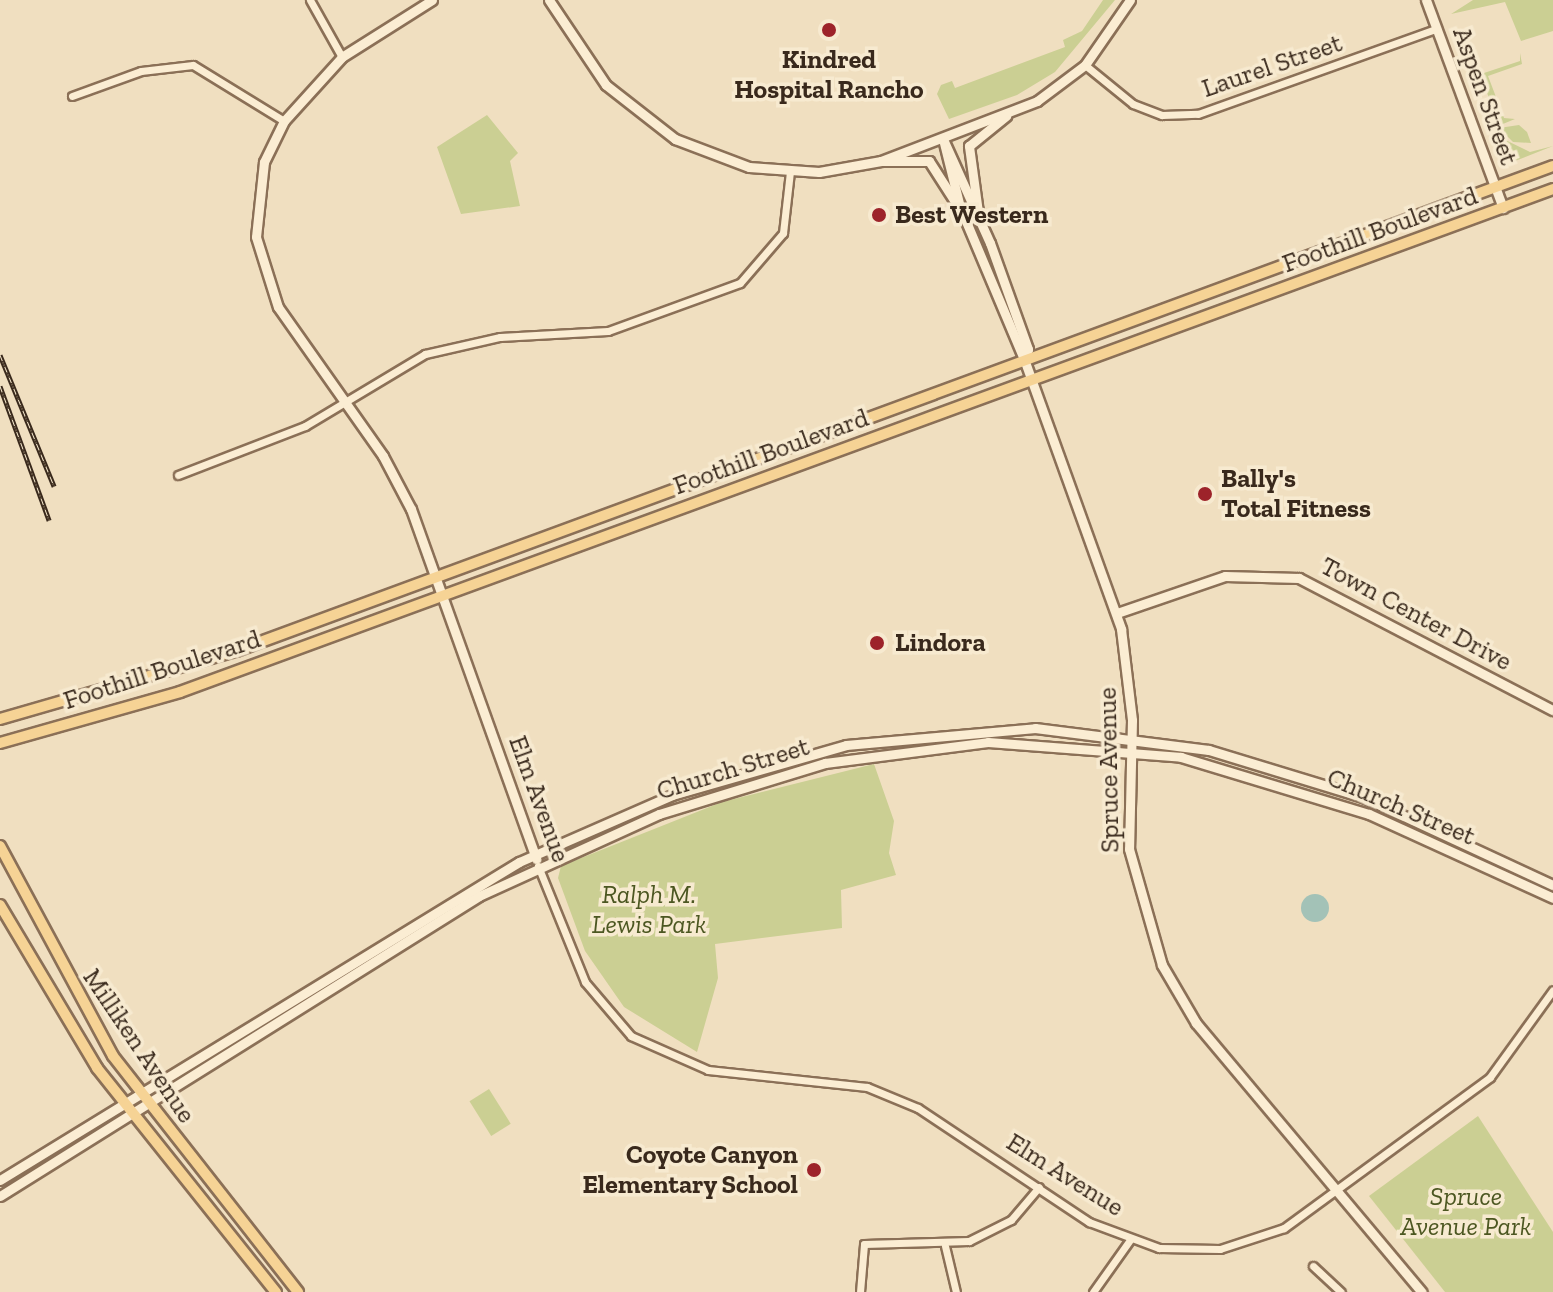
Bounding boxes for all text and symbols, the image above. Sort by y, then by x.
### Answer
marker: Kindred Hospital Rancho [818,19,840,41]
street label: Aspen Street [1446,23,1524,169]
street label: Laurel Street [1198,28,1346,104]
place label: Kindred Hospital Rancho [734,44,924,106]
street label: Foothill Boulevard [1278,180,1482,280]
place label: Best Western [895,199,1049,231]
marker: Best Western [870,206,888,224]
street label: Foothill Boulevard [669,402,873,502]
place label: Bally's Total Fitness [1221,463,1371,524]
marker: Bally's Total Fitness [1196,485,1214,503]
street label: Town Center Drive [1315,550,1517,678]
street label: Foothill Boulevard [60,623,264,717]
place label: Lindora [895,627,986,659]
marker: Lindora [866,632,888,654]
street label: Spruce Avenue [1092,687,1126,853]
street label: Elm Avenue [502,731,576,867]
street label: Church Street [653,731,813,807]
street label: Church Street [1322,762,1480,852]
park label: Ralph M. Lewis Park [592,879,706,940]
street label: Milliken Avenue [76,963,202,1129]
street label: Elm Avenue [1000,1127,1130,1223]
place label: Coyote Canyon Elementary School [582,1139,798,1200]
marker: Coyote Canyon Elementary School [805,1161,823,1179]
park label: Spruce Avenue Park [1401,1181,1531,1242]

